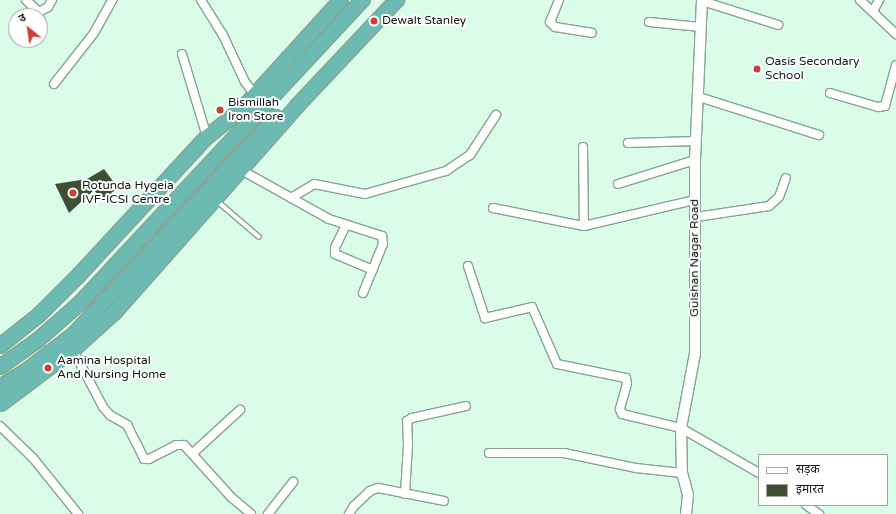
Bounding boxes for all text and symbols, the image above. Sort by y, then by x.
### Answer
north arrow [8,8,48,48]
text: उ [16,11,28,25]
place label: Dewalt Stanley [382,14,466,28]
marker: Dewalt Stanley [369,16,379,26]
place label: Oasis Secondary School [765,55,859,83]
marker: Oasis Secondary School [752,64,762,74]
place label: Bismillah Iron Store [228,96,284,124]
marker: Bismillah Iron Store [215,105,225,115]
place label: Rotunda Hygeia IVF-ICSI Centre [82,179,174,207]
marker: Rotunda Hygeia IVF-ICSI Centre [67,187,79,199]
street label: Gulshan Nagar Road [688,199,702,317]
place label: Aamina Hospital And Nursing Home [57,354,166,382]
marker: Aamina Hospital And Nursing Home [42,362,54,374]
legend [758,454,888,506]
text: सड़क [796,462,820,476]
text: इमारत [796,482,824,496]

